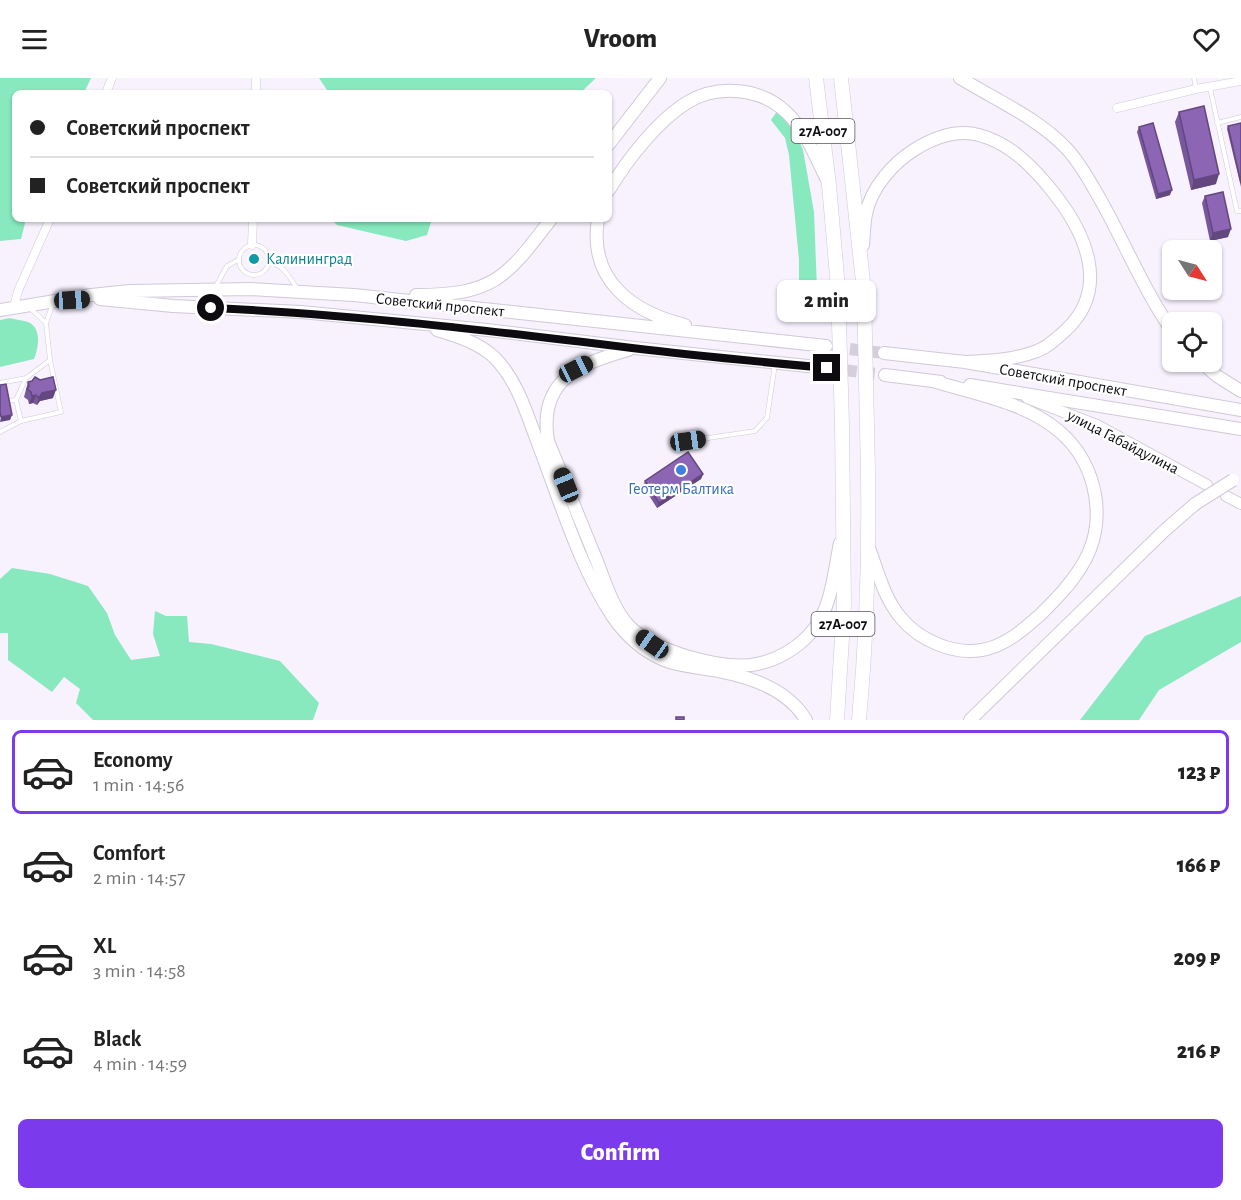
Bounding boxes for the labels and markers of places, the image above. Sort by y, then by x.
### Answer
place label: Калининград [266,251,352,267]
marker: Калининград [247,252,261,266]
marker: Геотерм Балтика [674,463,688,477]
place label: Геотерм Балтика [628,481,734,497]

